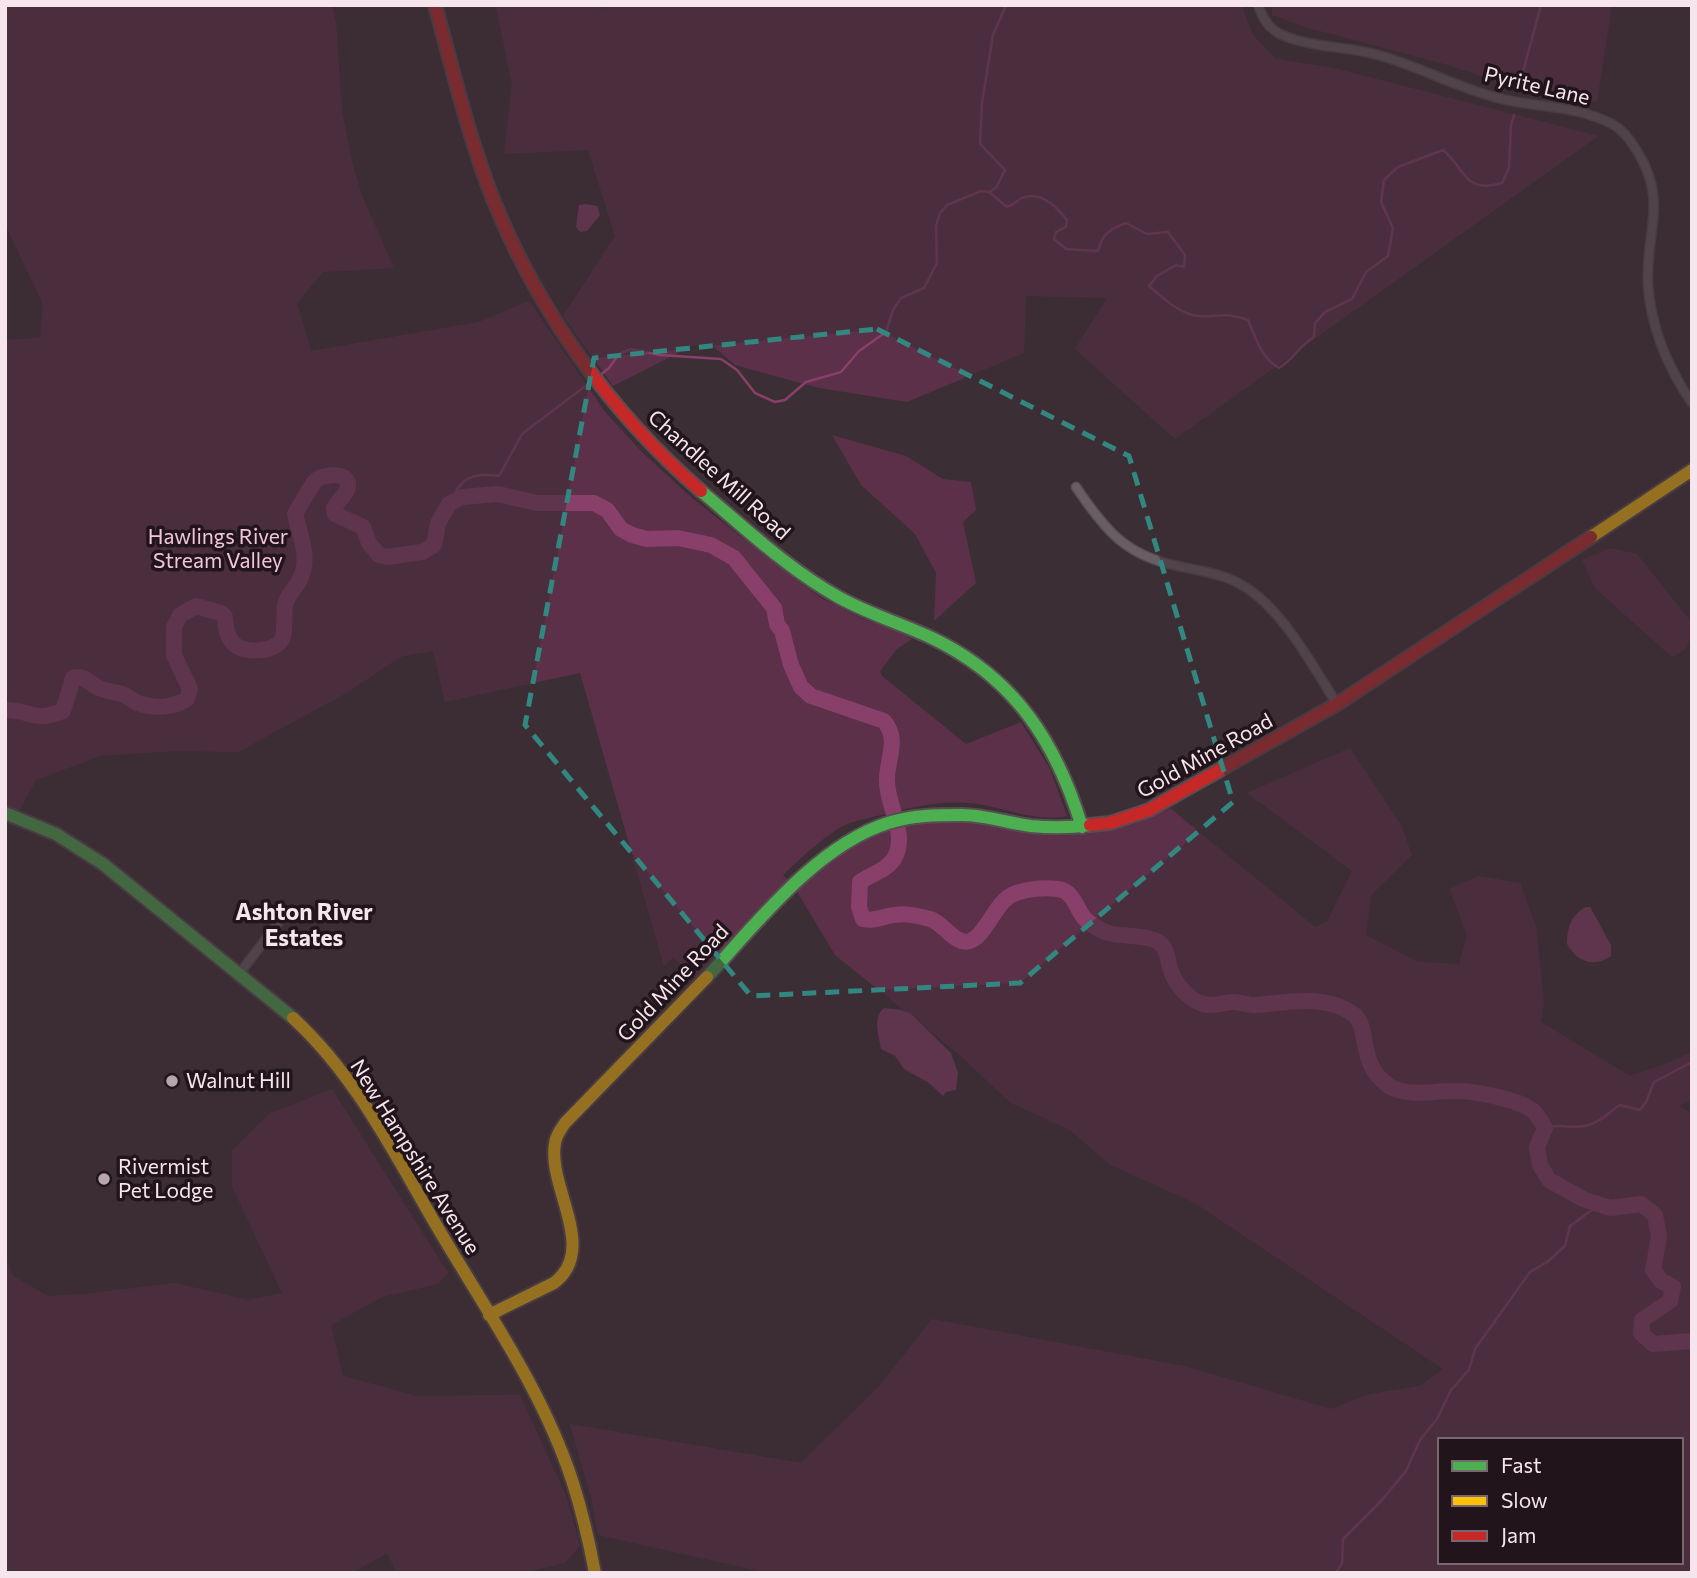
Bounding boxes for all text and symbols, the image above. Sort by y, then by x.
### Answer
street label: Pyrite Lane [1482,60,1593,109]
street label: Chandlee Mill Road [644,404,796,544]
park label: Hawlings River Stream Valley [148,523,288,572]
street label: Gold Mine Road [1132,707,1276,802]
district label: Ashton River Estates [235,897,373,951]
street label: Gold Mine Road [611,918,733,1046]
street label: New Hampshire Avenue [346,1054,486,1258]
place label: Walnut Hill [186,1067,291,1092]
marker: Walnut Hill [164,1073,180,1089]
place label: Rivermist Pet Lodge [118,1153,213,1202]
marker: Rivermist Pet Lodge [96,1171,112,1187]
legend [1438,1438,1683,1564]
text: Fast [1501,1452,1542,1477]
text: Slow [1501,1487,1548,1512]
text: Jam [1501,1522,1536,1547]

